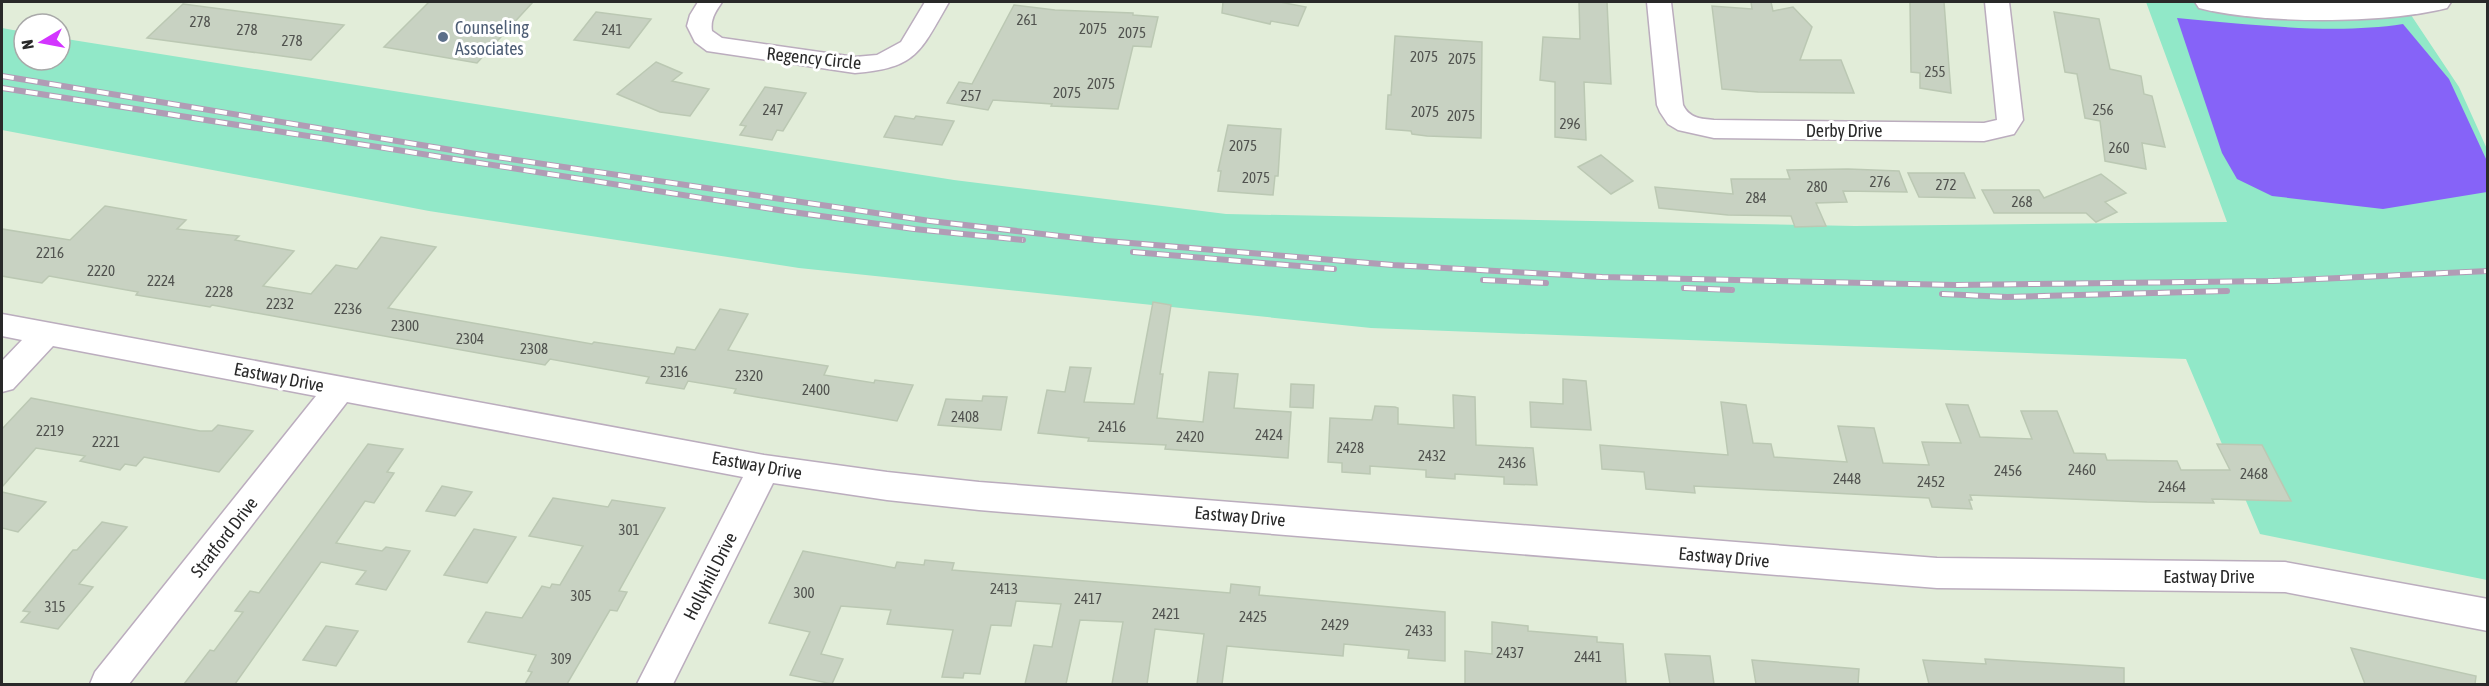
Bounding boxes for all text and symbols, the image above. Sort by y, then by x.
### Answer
house number: 261 [1016,11,1038,28]
north arrow [12,12,72,72]
house number: 278 [189,13,211,30]
place label: Counseling Associates [455,17,529,59]
house number: 2075 [1079,20,1107,37]
house number: 278 [236,21,258,38]
house number: 241 [601,21,623,38]
house number: 2075 [1118,24,1146,41]
marker: Counseling Associates [436,30,450,44]
house number: 278 [281,32,303,49]
text: N [18,38,37,51]
street label: Regency Circle [766,43,862,73]
house number: 2075 [1410,48,1438,65]
house number: 2075 [1448,50,1476,67]
house number: 255 [1924,63,1946,80]
house number: 2075 [1087,75,1115,92]
house number: 2075 [1053,84,1081,101]
house number: 257 [960,87,982,104]
house number: 247 [762,101,784,118]
house number: 256 [2092,101,2114,118]
house number: 2075 [1411,103,1439,120]
house number: 2075 [1447,107,1475,124]
house number: 296 [1559,115,1581,132]
street label: Derby Drive [1806,120,1882,141]
house number: 2075 [1229,137,1257,154]
house number: 260 [2108,139,2130,156]
house number: 2075 [1242,169,1270,186]
house number: 276 [1869,173,1891,190]
house number: 272 [1935,176,1957,193]
house number: 280 [1806,178,1828,195]
house number: 284 [1745,189,1767,206]
house number: 268 [2011,193,2033,210]
house number: 2216 [36,244,64,261]
house number: 2220 [87,262,115,279]
house number: 2224 [147,272,175,289]
house number: 2228 [205,283,233,300]
house number: 2232 [266,295,294,312]
house number: 2236 [334,300,362,317]
house number: 2300 [391,317,419,334]
house number: 2304 [456,330,484,347]
house number: 2308 [520,340,548,357]
street label: Eastway Drive [232,358,326,396]
house number: 2316 [660,363,688,380]
house number: 2320 [735,367,763,384]
house number: 2400 [802,381,830,398]
house number: 2408 [951,408,979,425]
house number: 2416 [1098,418,1126,435]
house number: 2219 [36,422,64,439]
house number: 2424 [1255,426,1283,443]
house number: 2420 [1176,428,1204,445]
house number: 2221 [92,433,120,450]
house number: 2428 [1336,439,1364,456]
street label: Eastway Drive [710,447,804,483]
house number: 2432 [1418,447,1446,464]
house number: 2436 [1498,454,1526,471]
house number: 2460 [2068,461,2096,478]
house number: 2456 [1994,462,2022,479]
house number: 2468 [2240,465,2268,482]
house number: 2448 [1833,470,1861,487]
house number: 2452 [1917,473,1945,490]
house number: 2464 [2158,478,2186,495]
street label: Stratford Drive [186,493,262,581]
street label: Eastway Drive [1194,502,1286,530]
house number: 301 [618,521,640,538]
street label: Hollyhill Drive [679,529,741,623]
street label: Eastway Drive [1678,543,1770,571]
street label: Eastway Drive [2163,566,2255,587]
house number: 2413 [990,580,1018,597]
house number: 300 [793,584,815,601]
house number: 305 [570,587,592,604]
house number: 2417 [1074,590,1102,607]
house number: 315 [44,598,66,615]
house number: 2421 [1152,605,1180,622]
house number: 2425 [1239,608,1267,625]
house number: 2429 [1321,616,1349,633]
house number: 2433 [1405,622,1433,639]
house number: 2437 [1496,644,1524,661]
house number: 2441 [1574,648,1602,665]
house number: 309 [550,650,572,667]

